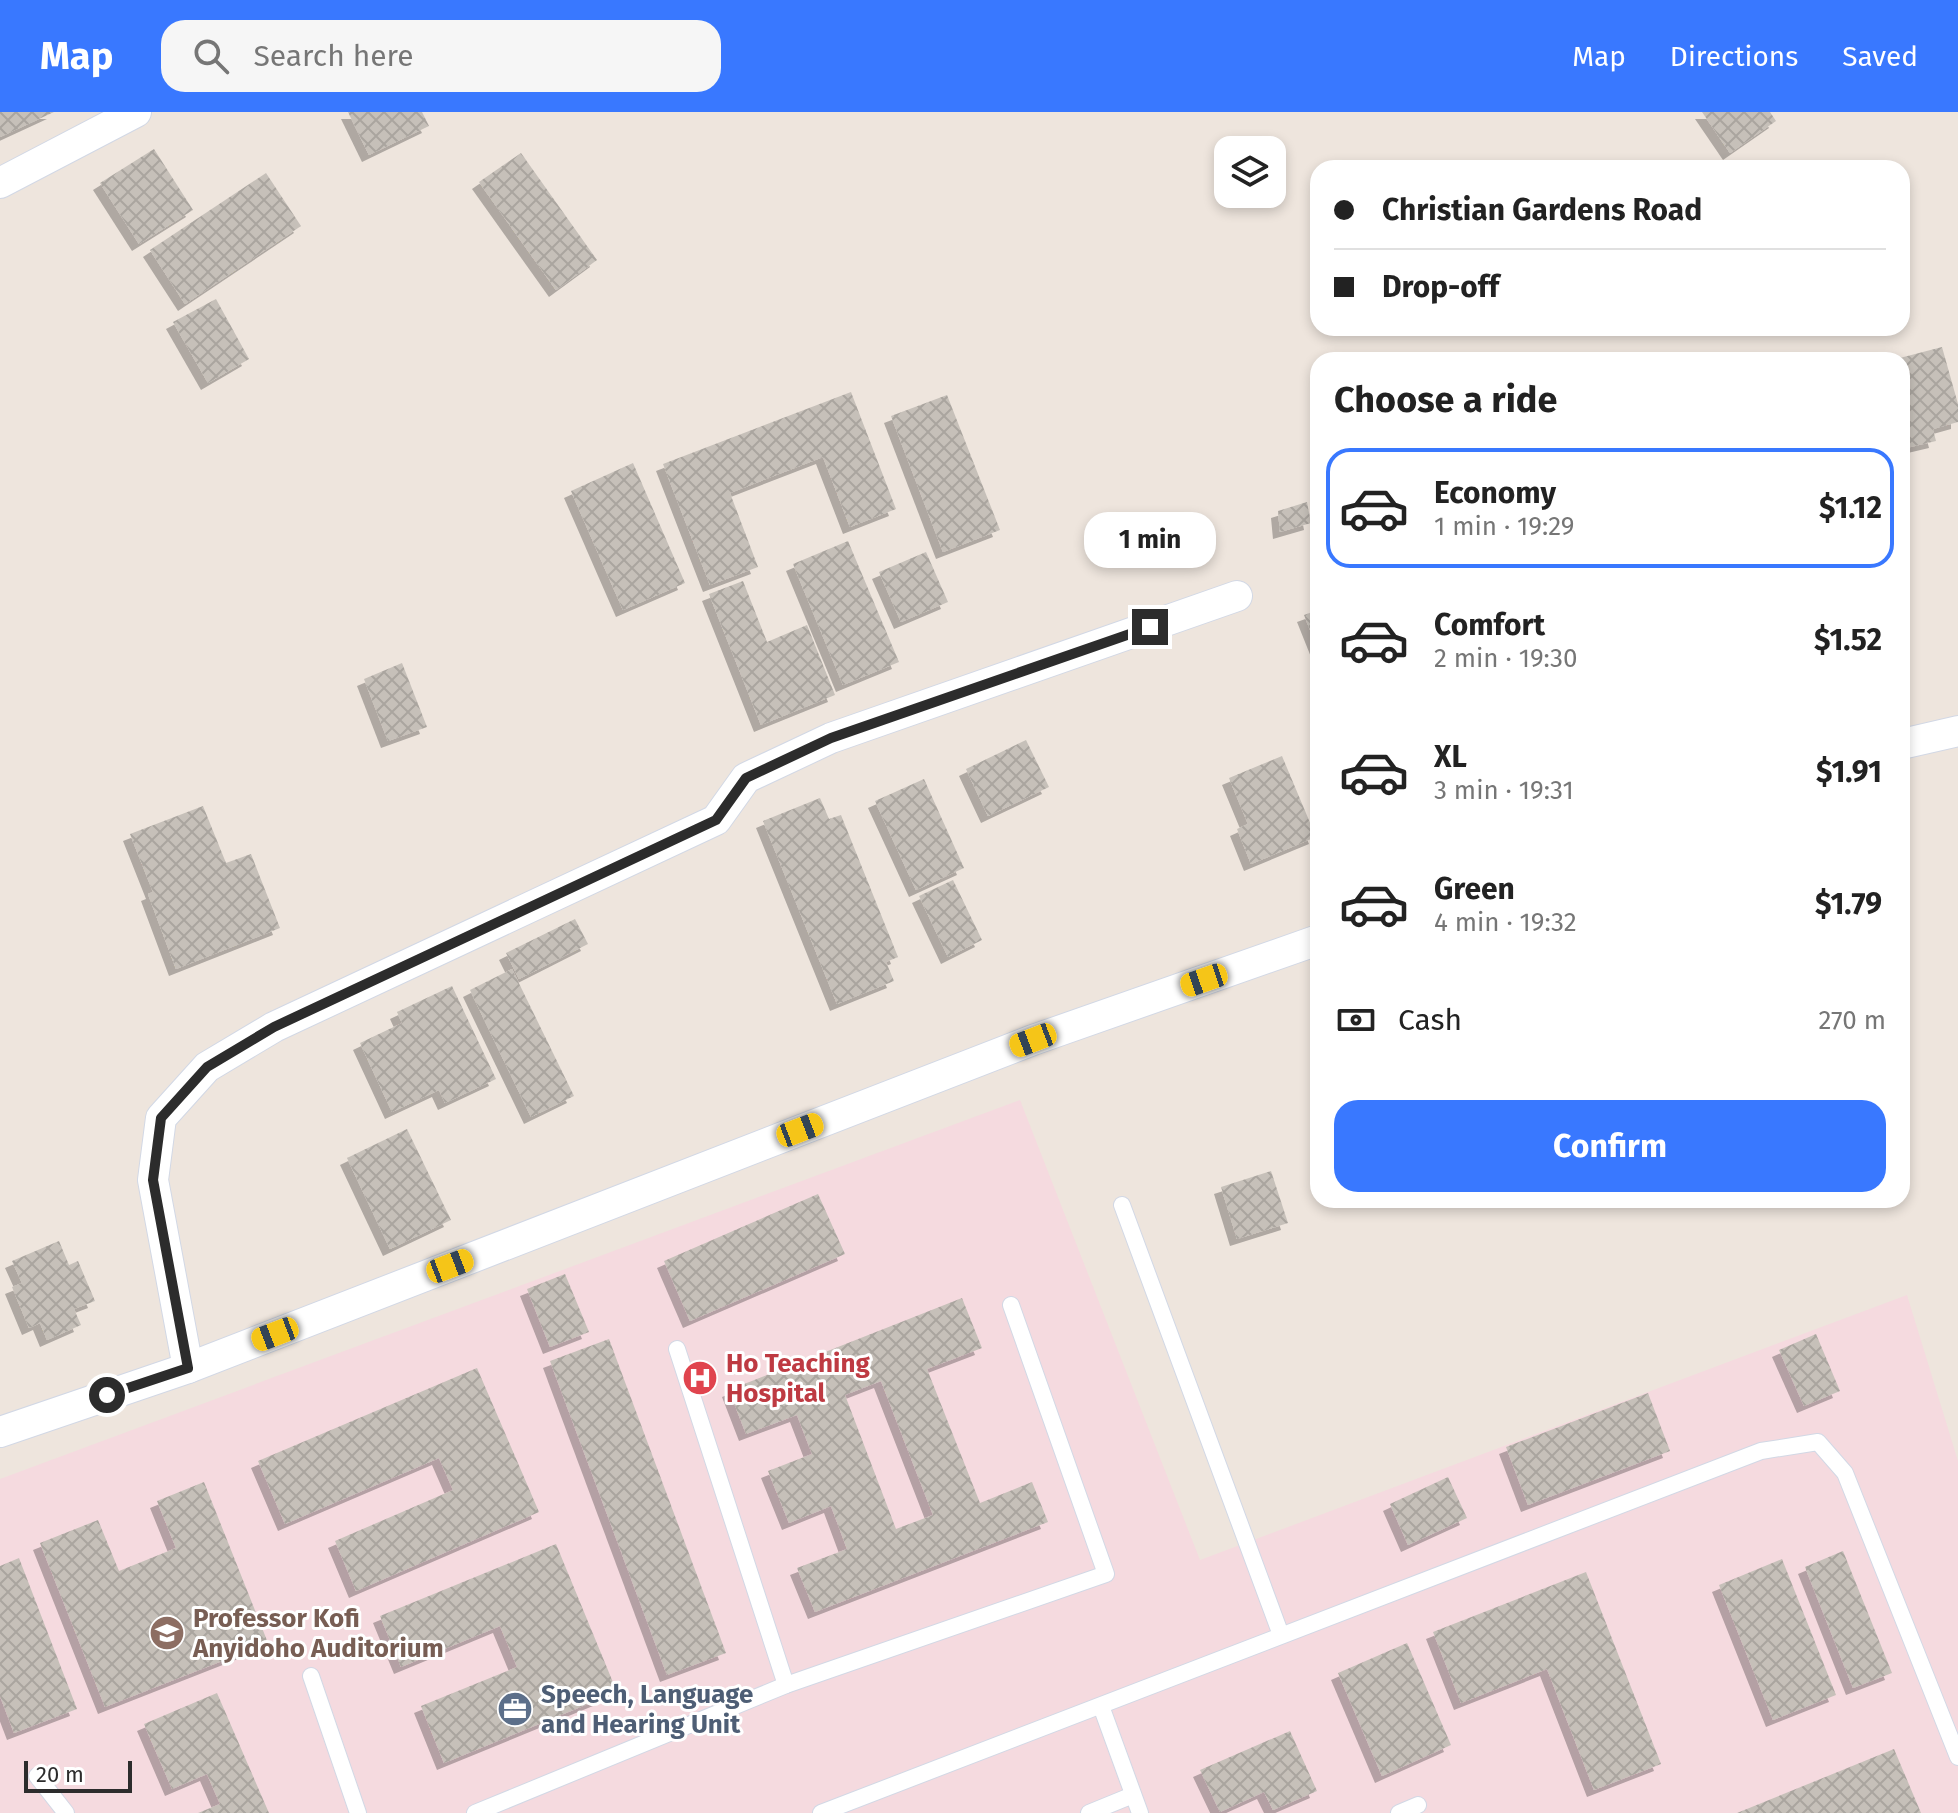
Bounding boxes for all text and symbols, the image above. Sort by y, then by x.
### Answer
search box [161,20,721,92]
text: Map [40,33,113,79]
icon: search [189,34,233,78]
text: Search here [253,38,414,74]
text: Map [1572,40,1626,73]
text: Directions [1670,40,1798,73]
text: Saved [1842,40,1918,73]
map controls [1214,136,1286,208]
button: layers [1214,136,1286,208]
text: Christian Gardens Road [1382,192,1702,228]
text: Drop-off [1382,269,1499,305]
text: Choose a ride [1334,378,1557,422]
icon: car [1338,472,1410,544]
text: Economy [1434,475,1556,511]
text: $1.12 [1819,490,1882,526]
callout: 1 min [1084,511,1216,567]
text: 1 min · 19:29 [1434,511,1574,542]
text: 1 min [1119,524,1181,555]
icon: car [1338,604,1410,676]
text: Comfort [1434,607,1545,643]
route end [1132,609,1168,645]
text: $1.52 [1814,622,1882,658]
text: 2 min · 19:30 [1434,643,1578,674]
icon: car [1338,736,1410,808]
text: XL [1434,739,1467,775]
text: $1.91 [1816,754,1882,790]
text: 3 min · 19:31 [1434,775,1574,806]
icon: car [1338,868,1410,940]
text: Green [1434,871,1515,907]
text: $1.79 [1815,886,1882,922]
text: 4 min · 19:32 [1434,907,1577,938]
car [1177,961,1231,999]
icon: cash [1334,998,1378,1042]
text: Cash [1398,1002,1462,1038]
text: 270 m [1818,1005,1886,1036]
car [1006,1020,1060,1060]
button: Confirm [1334,1100,1886,1192]
car [773,1110,827,1150]
car [423,1246,477,1286]
car [248,1314,302,1354]
place label: Ho Teaching Hospital [726,1348,870,1409]
hospital icon: Ho Teaching Hospital [681,1359,719,1397]
route start [89,1377,125,1413]
place label: Professor Kofi Anyidoho Auditorium [192,1603,444,1664]
school or university icon: Professor Kofi Anyidoho Auditorium [148,1614,186,1652]
place label: Speech, Language and Hearing Unit [541,1679,753,1740]
office icon: Speech, Language and Hearing Unit [496,1690,534,1728]
scale bar [24,1757,132,1793]
text: 20 m [36,1761,84,1788]

